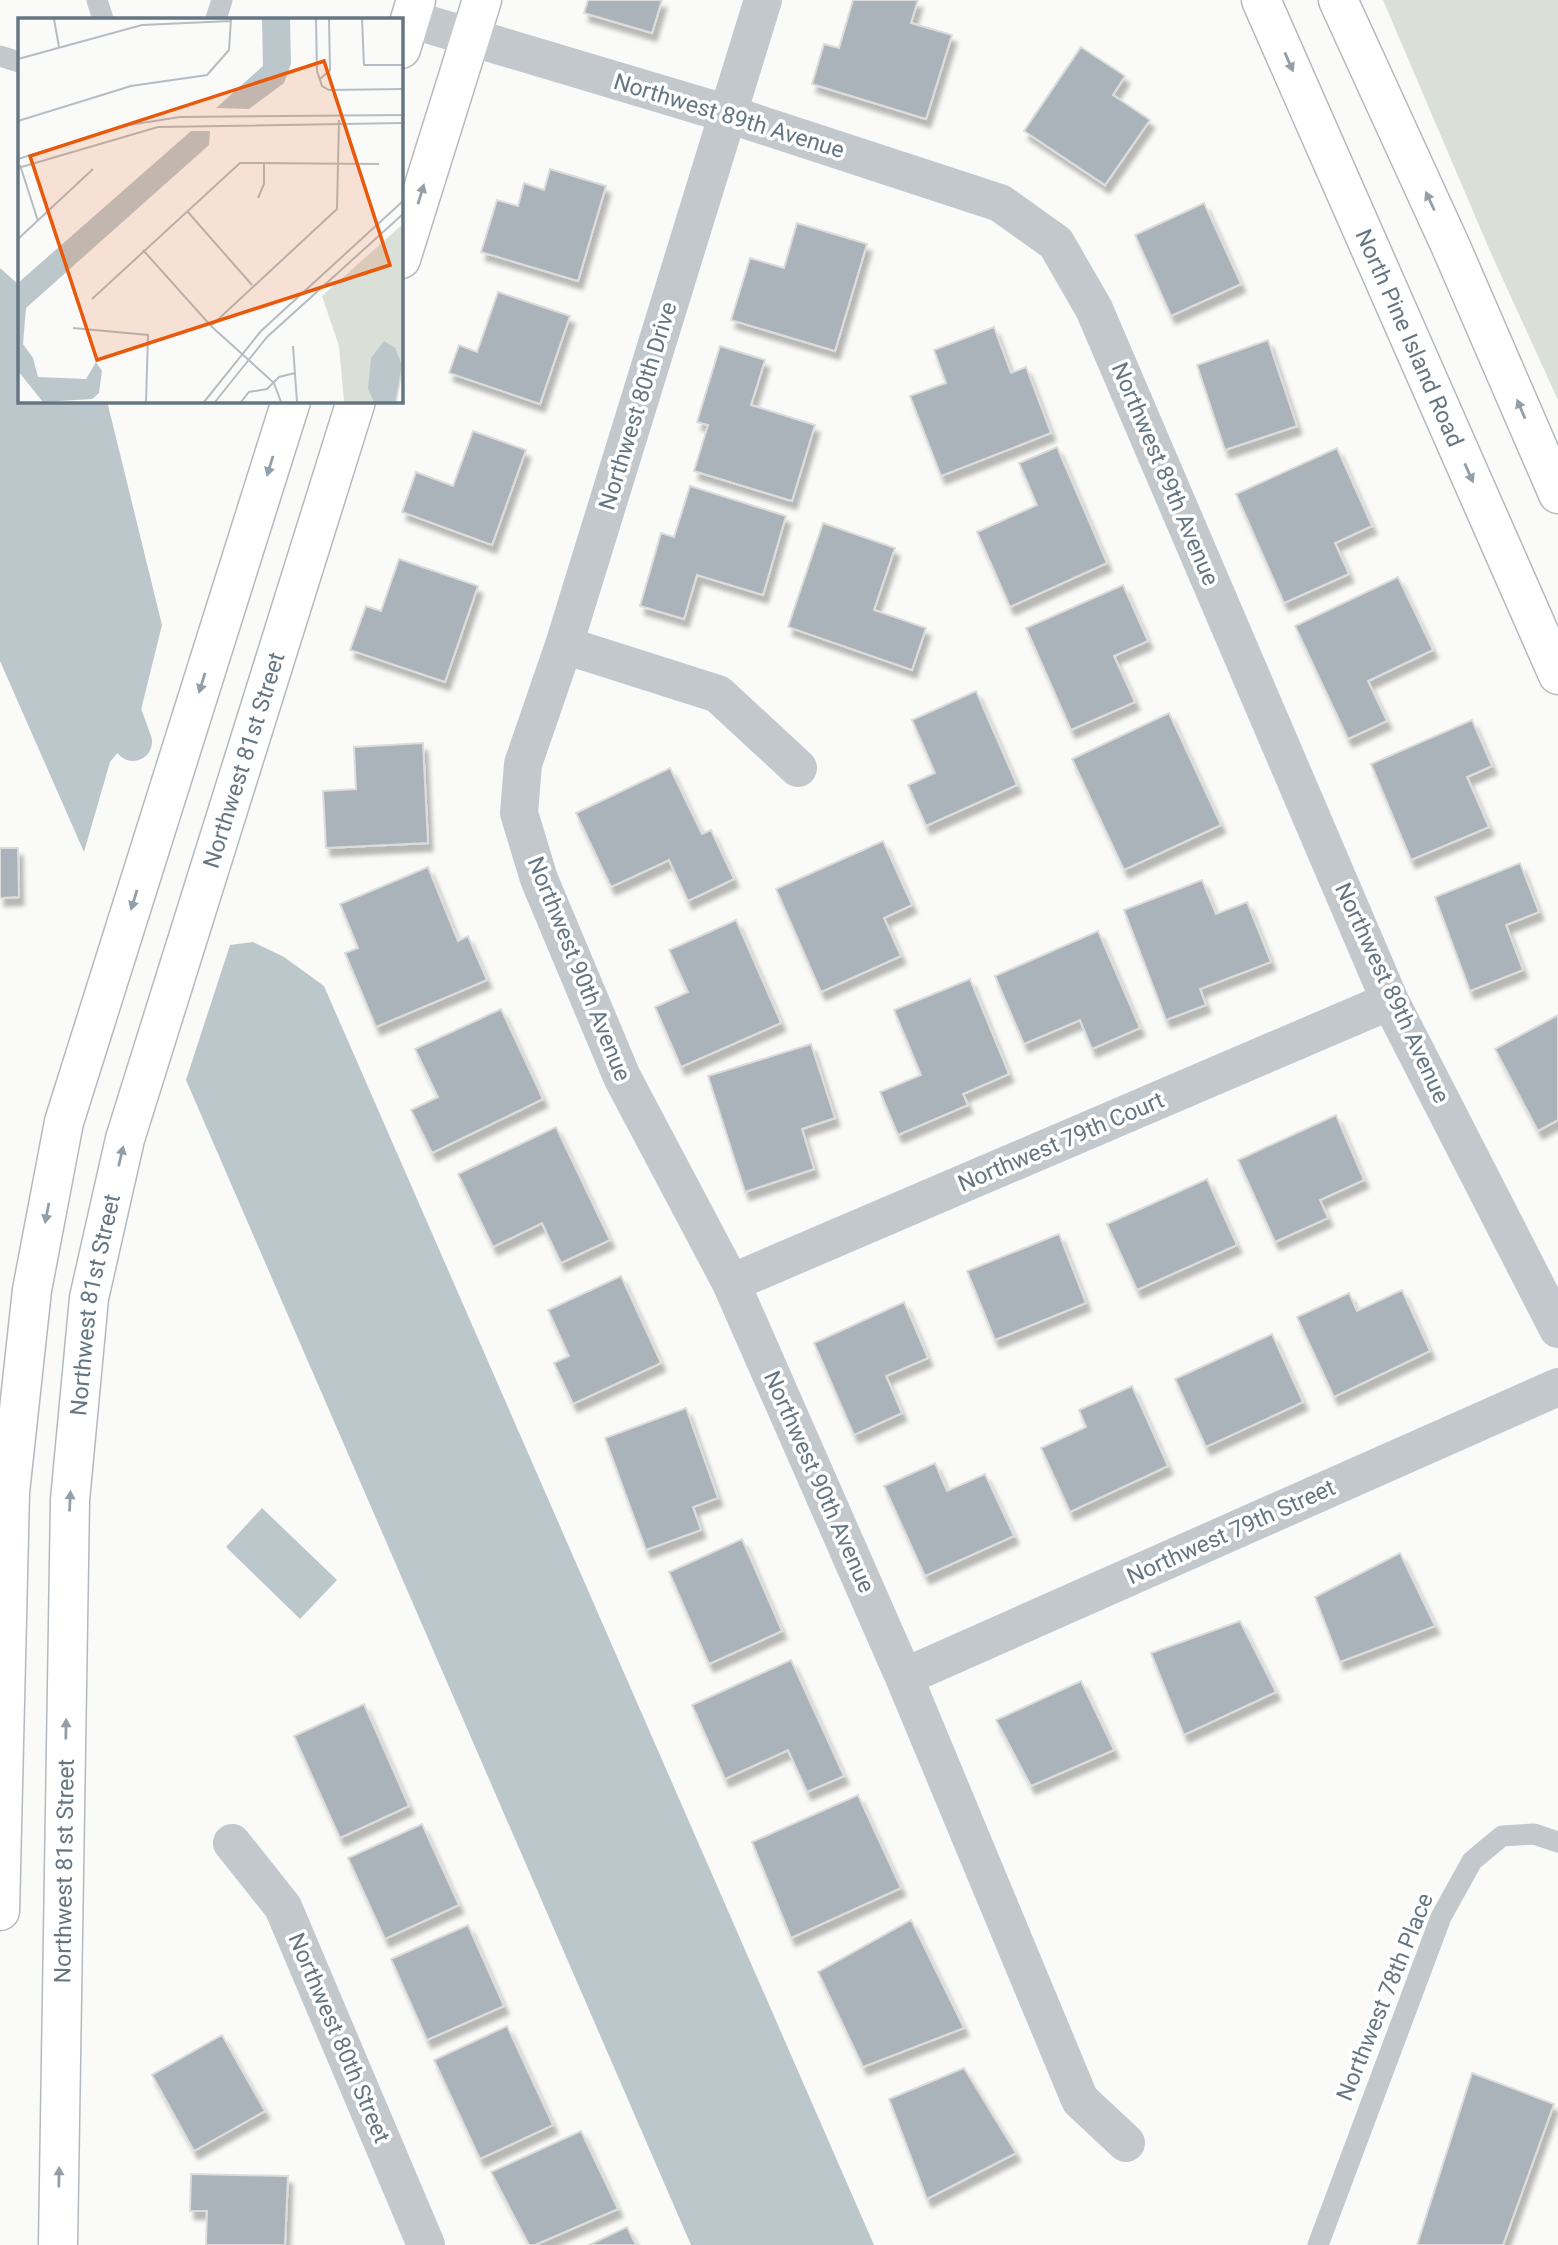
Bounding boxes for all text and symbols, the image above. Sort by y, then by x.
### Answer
inset map [18,18,402,402]
one-way arrow [1284,52,1295,73]
street label: Northwest 89th Avenue [610,68,848,164]
one-way arrow [417,183,427,204]
one-way arrow [1424,191,1436,211]
street label: North Pine Island Road [1350,225,1469,451]
street label: Northwest 80th Drive [594,299,682,513]
street label: Northwest 89th Avenue [1106,358,1224,590]
one-way arrow [1515,399,1526,420]
one-way arrow [265,456,275,477]
one-way arrow [1464,462,1475,483]
street label: Northwest 81st Street [197,649,290,871]
one-way arrow [196,673,207,694]
street label: Northwest 90th Avenue [522,853,636,1085]
street label: Northwest 89th Avenue [1329,879,1455,1107]
one-way arrow [128,890,139,911]
street label: Northwest 79th Court [954,1086,1168,1198]
one-way arrow [116,1145,127,1167]
street label: Northwest 81st Street [64,1191,126,1417]
one-way arrow [41,1202,52,1224]
street label: Northwest 90th Avenue [758,1367,880,1597]
street label: Northwest 79th Street [1123,1474,1339,1590]
one-way arrow [65,1490,76,1512]
one-way arrow [60,1718,72,1740]
street label: Northwest 81st Street [49,1759,79,1983]
street label: Northwest 78th Place [1331,1889,1439,2105]
street label: Northwest 80th Street [283,1929,395,2147]
one-way arrow [53,2166,65,2188]

